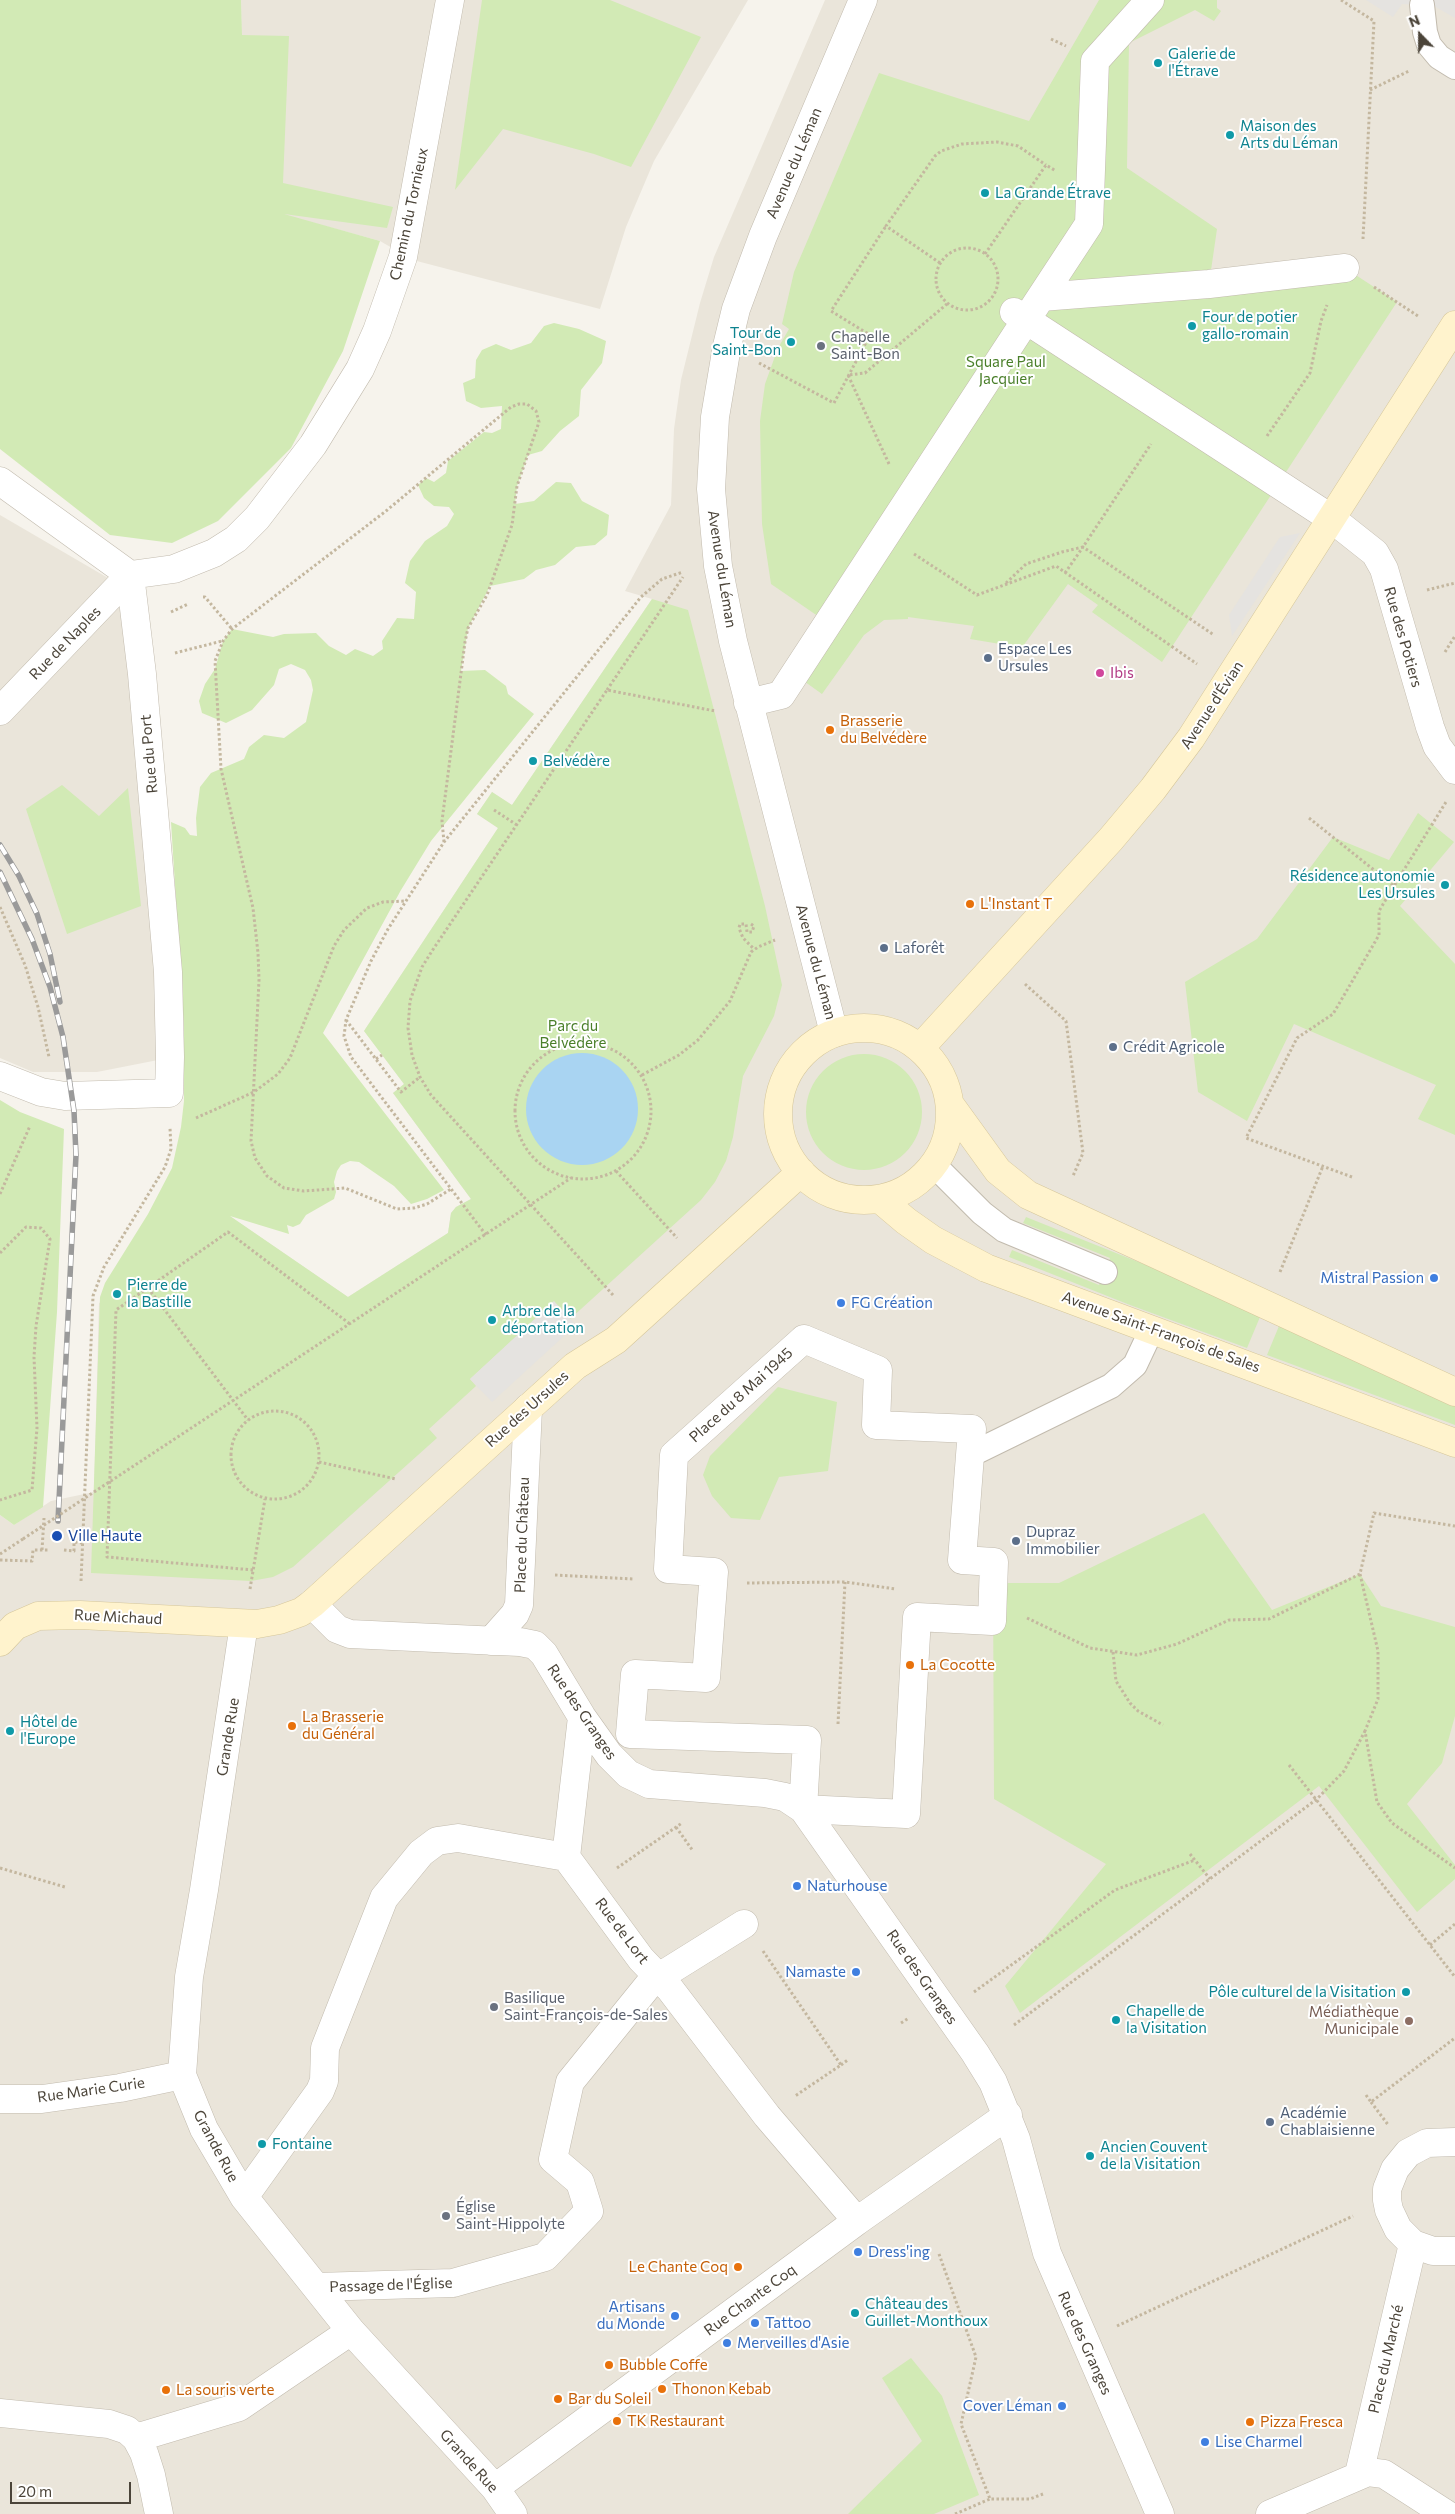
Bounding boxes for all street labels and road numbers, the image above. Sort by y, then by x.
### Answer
street label: Avenue du Léman [763,105,825,221]
street label: Chemin du Tornieux [386,146,432,282]
street label: Avenue du Léman [704,509,740,629]
street label: Rue des Potiers [1380,585,1426,689]
street label: Rue de Naples [25,603,105,683]
street label: Avenue d'Évian [1177,658,1247,752]
street label: Rue du Port [137,714,161,794]
street label: Avenue du Léman [792,902,840,1022]
street label: Avenue Saint-François de Sales [1059,1288,1263,1376]
street label: Place du 8 Mai 1945 [686,1344,796,1446]
street label: Rue des Ursules [482,1367,572,1451]
street label: Place du Château [511,1477,533,1593]
street label: Rue Michaud [73,1606,163,1628]
street label: Rue des Granges [543,1661,621,1763]
street label: Grande Rue [213,1697,243,1777]
street label: Rue de Lort [591,1894,653,1968]
street label: Rue des Granges [883,1926,961,2028]
street label: Rue Marie Curie [36,2074,146,2106]
street label: Grande Rue [190,2107,242,2185]
street label: Rue Chante Coq [701,2261,799,2339]
street label: Passage de l'Église [329,2274,453,2296]
street label: Rue des Granges [1054,2288,1116,2398]
street label: Place du Marché [1365,2303,1407,2415]
street label: Grande Rue [436,2426,502,2496]

